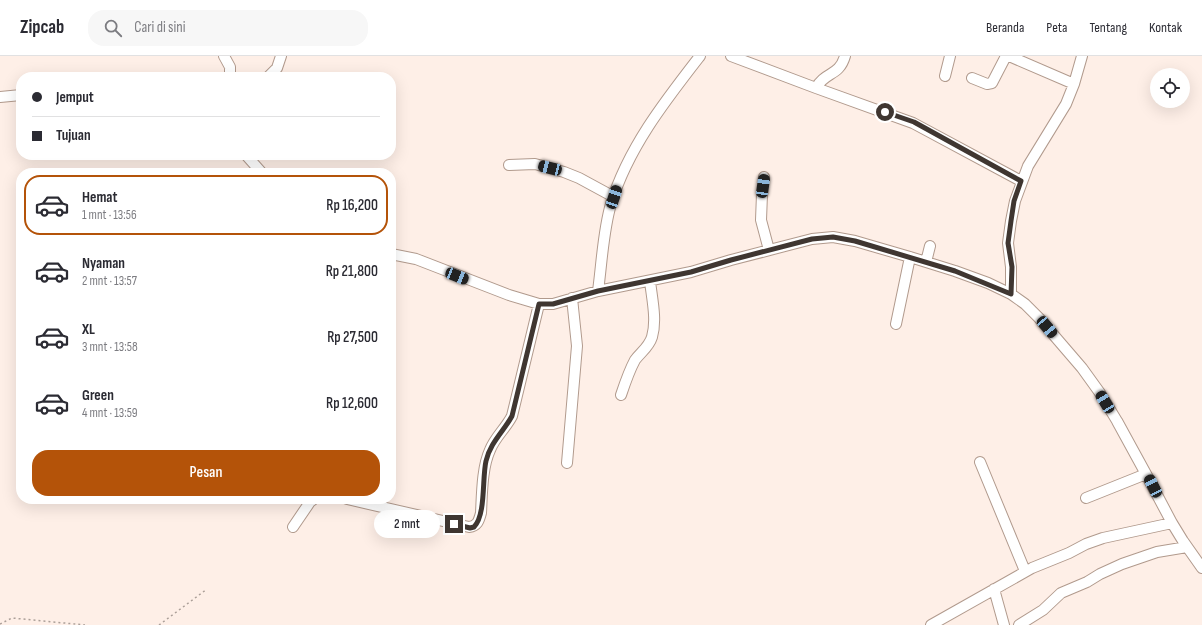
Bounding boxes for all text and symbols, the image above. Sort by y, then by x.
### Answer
search box [88,10,368,46]
text: Zipcab [20,16,64,39]
icon: search [102,17,124,39]
text: Cari di sini [134,18,185,37]
text: Beranda [986,19,1024,36]
text: Peta [1046,19,1067,36]
text: Tentang [1089,19,1127,36]
text: Kontak [1149,19,1182,36]
map controls [1150,68,1190,108]
button: locate [1150,68,1190,108]
text: Jemput [56,88,94,107]
route start [876,103,894,121]
text: Tujuan [56,126,91,145]
car [537,159,563,177]
car [755,173,771,199]
car [605,184,623,210]
icon: car [34,187,70,223]
text: Hemat [82,188,117,207]
text: Rp 16,200 [326,196,378,215]
text: 1 mnt · 13:56 [82,207,137,223]
icon: car [34,253,70,289]
text: Nyaman [82,254,125,273]
text: Rp 21,800 [326,262,378,281]
car [444,266,470,286]
text: 2 mnt · 13:57 [82,273,137,289]
car [1035,314,1059,340]
icon: car [34,319,70,355]
text: XL [82,320,95,339]
text: Rp 27,500 [327,328,378,347]
text: 3 mnt · 13:58 [82,339,138,355]
icon: car [34,385,70,421]
text: Green [82,386,114,405]
car [1094,389,1116,415]
text: Rp 12,600 [326,394,378,413]
text: 4 mnt · 13:59 [82,405,138,421]
button: Pesan [32,450,380,496]
car [1142,473,1164,499]
callout: 2 mnt [374,510,440,538]
route end [445,515,463,533]
text: 2 mnt [394,516,420,532]

